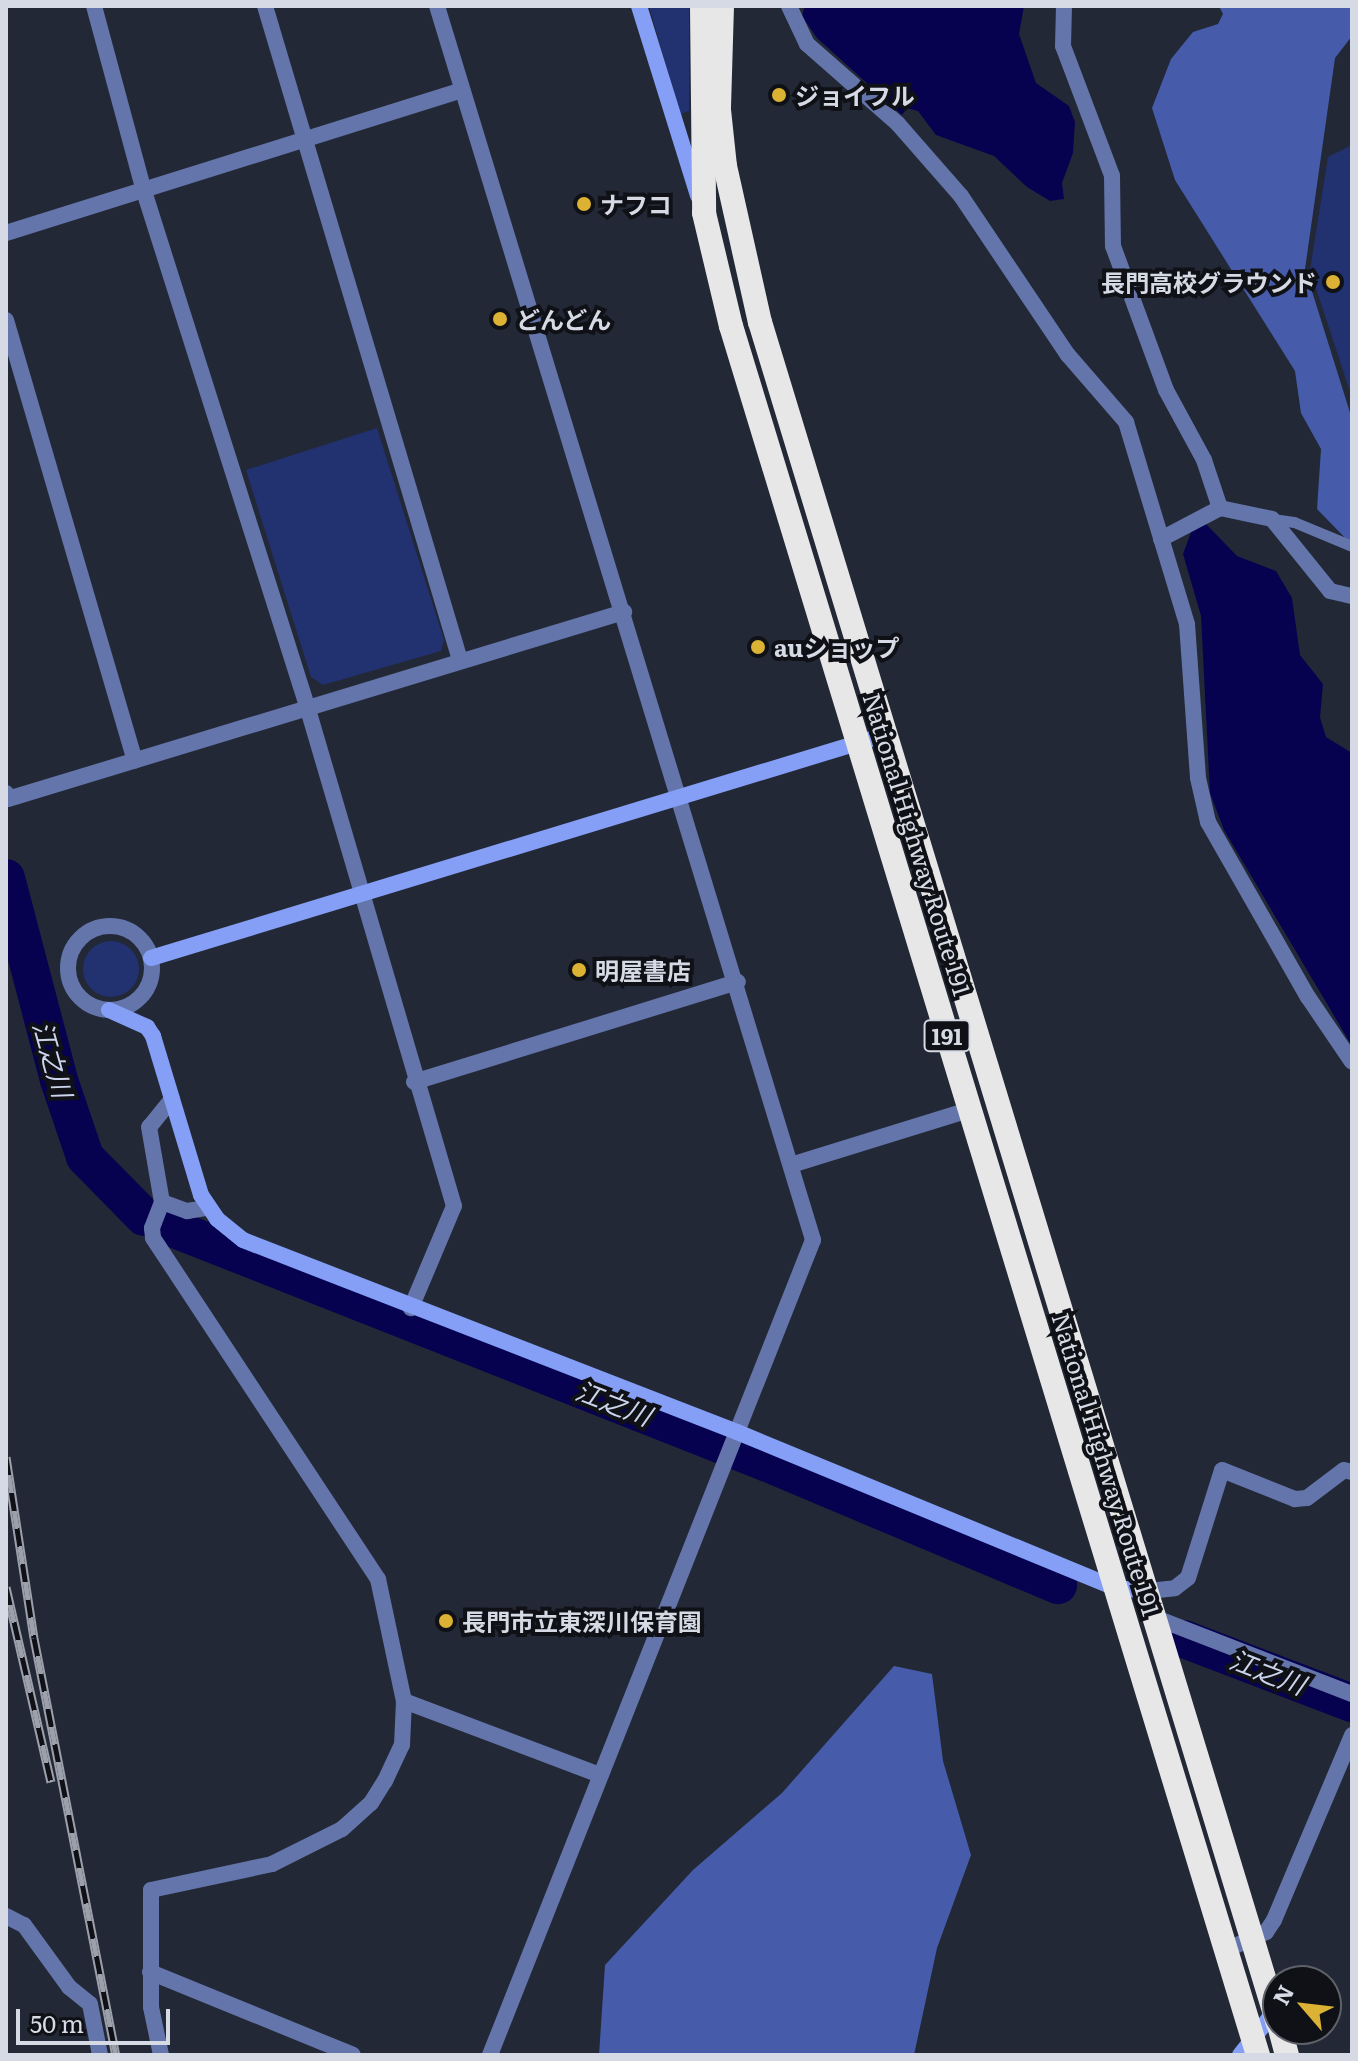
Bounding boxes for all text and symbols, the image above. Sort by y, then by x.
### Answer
place label: ジョイフル [795,81,915,109]
marker: ジョイフル [770,86,788,104]
place label: ナフコ [600,190,672,218]
marker: ナフコ [575,195,593,213]
place label: 長門高校グラウンド [1101,268,1317,296]
marker: 長門高校グラウンド [1324,273,1342,291]
place label: どんどん [516,305,612,333]
marker: どんどん [491,310,509,328]
place label: auショップ [774,633,900,661]
marker: auショップ [749,638,767,656]
street label: National Highway Route 191 [858,689,978,999]
place label: 明屋書店 [595,956,691,984]
marker: 明屋書店 [570,961,588,979]
water label: 江之川 [28,1017,80,1101]
road number: 191 [923,1018,971,1054]
street label: National Highway Route 191 [1047,1309,1167,1619]
water label: 江之川 [572,1373,656,1431]
place label: 長門市立東深川保育園 [462,1607,702,1635]
marker: 長門市立東深川保育園 [437,1612,455,1630]
water label: 江之川 [1226,1642,1310,1700]
north arrow [1262,1965,1342,2045]
text: N [1263,1979,1301,2010]
scale bar [20,1993,174,2043]
text: 50 m [30,2005,84,2040]

